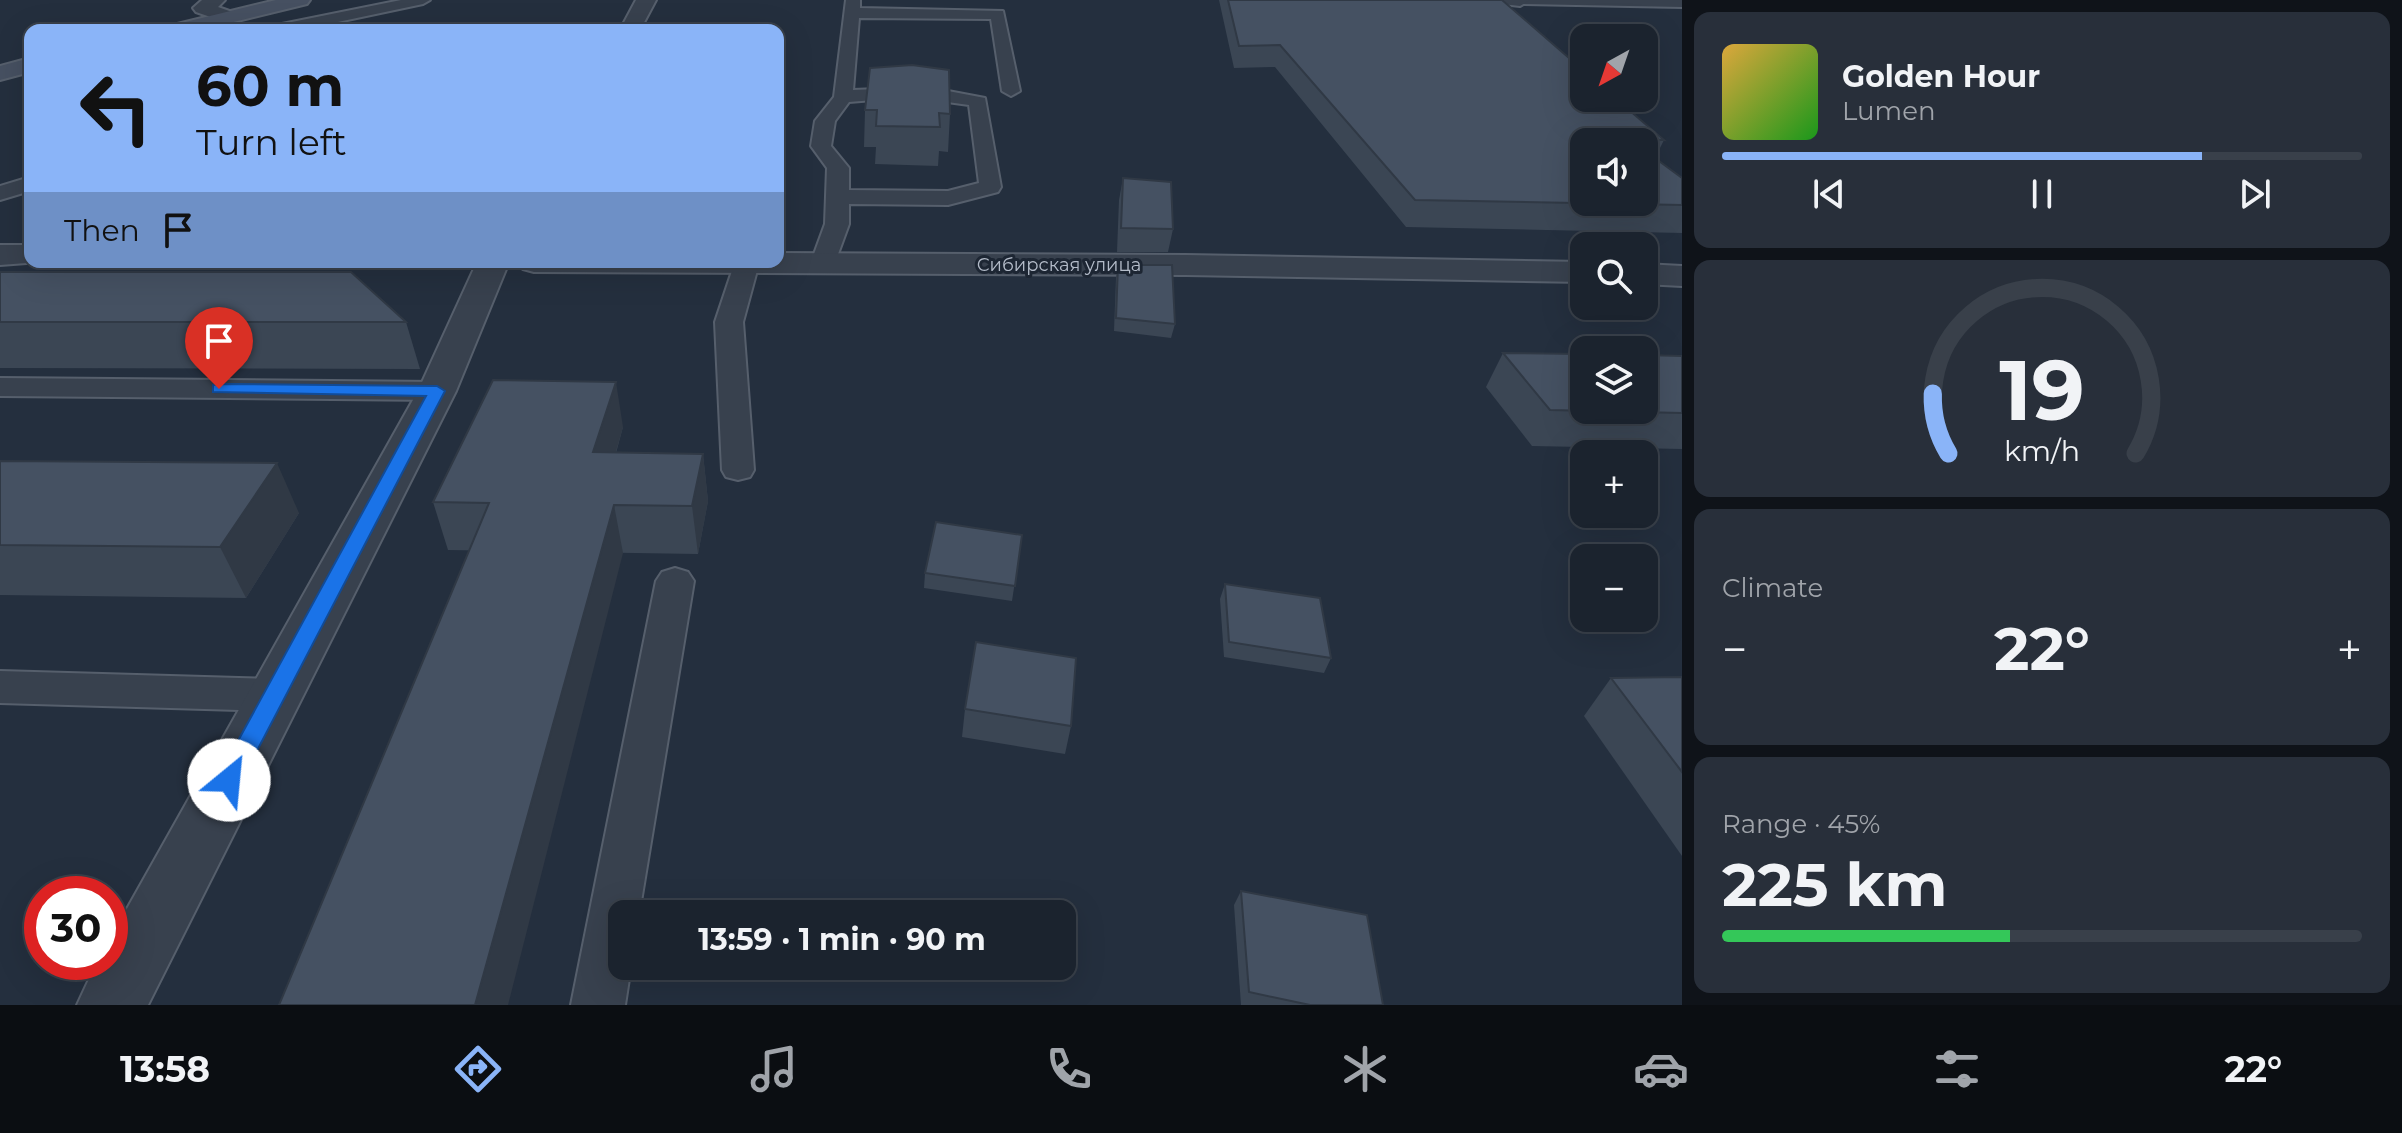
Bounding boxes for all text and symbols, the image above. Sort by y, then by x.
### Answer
north arrow [1570,24,1658,112]
map controls [1570,24,1658,632]
text: 60 m [196,52,344,120]
icon: left [64,56,168,160]
text: Golden Hour [1842,58,2040,95]
text: Lumen [1842,95,1935,127]
text: Turn left [196,120,347,164]
button: sound [1570,128,1658,216]
icon: previous [1807,172,1851,216]
icon: pause [2020,172,2064,216]
icon: next [2233,172,2277,216]
icon: arrive [156,208,200,252]
text: Then [64,212,140,249]
button: search [1570,232,1658,320]
street label: Сибирская улица [977,254,1141,276]
pin [185,307,253,389]
icon: arrive [197,319,241,363]
button: layers [1570,336,1658,424]
text: 19 [1999,339,2085,441]
text: km/h [2004,434,2080,469]
button: + [1570,440,1658,528]
button: − [1570,544,1658,632]
text: Climate [1722,572,1823,604]
text: 22° [1994,612,2090,685]
text: − [1722,622,1747,676]
text: + [2337,622,2362,676]
position arrow [187,738,271,822]
text: Range · 45% [1722,808,1880,840]
text: 225 km [1722,848,1948,921]
speed limit sign: 30 [24,876,128,980]
text: 13:59 · 1 min · 90 m [698,921,986,958]
icon: directions [450,1041,506,1097]
icon: music [746,1041,802,1097]
icon: phone [1041,1041,1097,1097]
icon: climate [1337,1041,1393,1097]
icon: car [1633,1041,1689,1097]
icon: filters [1929,1041,1985,1097]
text: 13:58 [120,1047,210,1091]
text: 22° [2225,1047,2282,1091]

